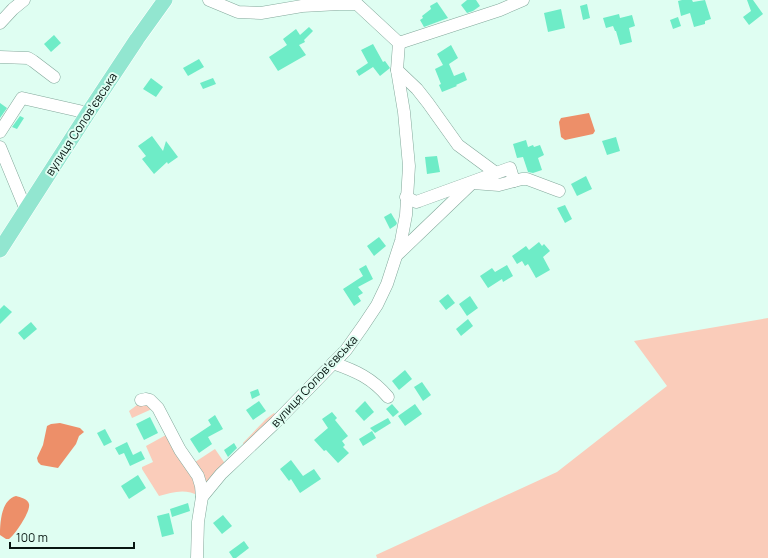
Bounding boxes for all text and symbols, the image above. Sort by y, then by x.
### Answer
street label: вулиця Соловʼєвська [41,69,121,179]
street label: вулиця Соловʼєвська [267,331,361,431]
scale bar [10,524,134,550]
text: 100 m [16,529,48,546]

